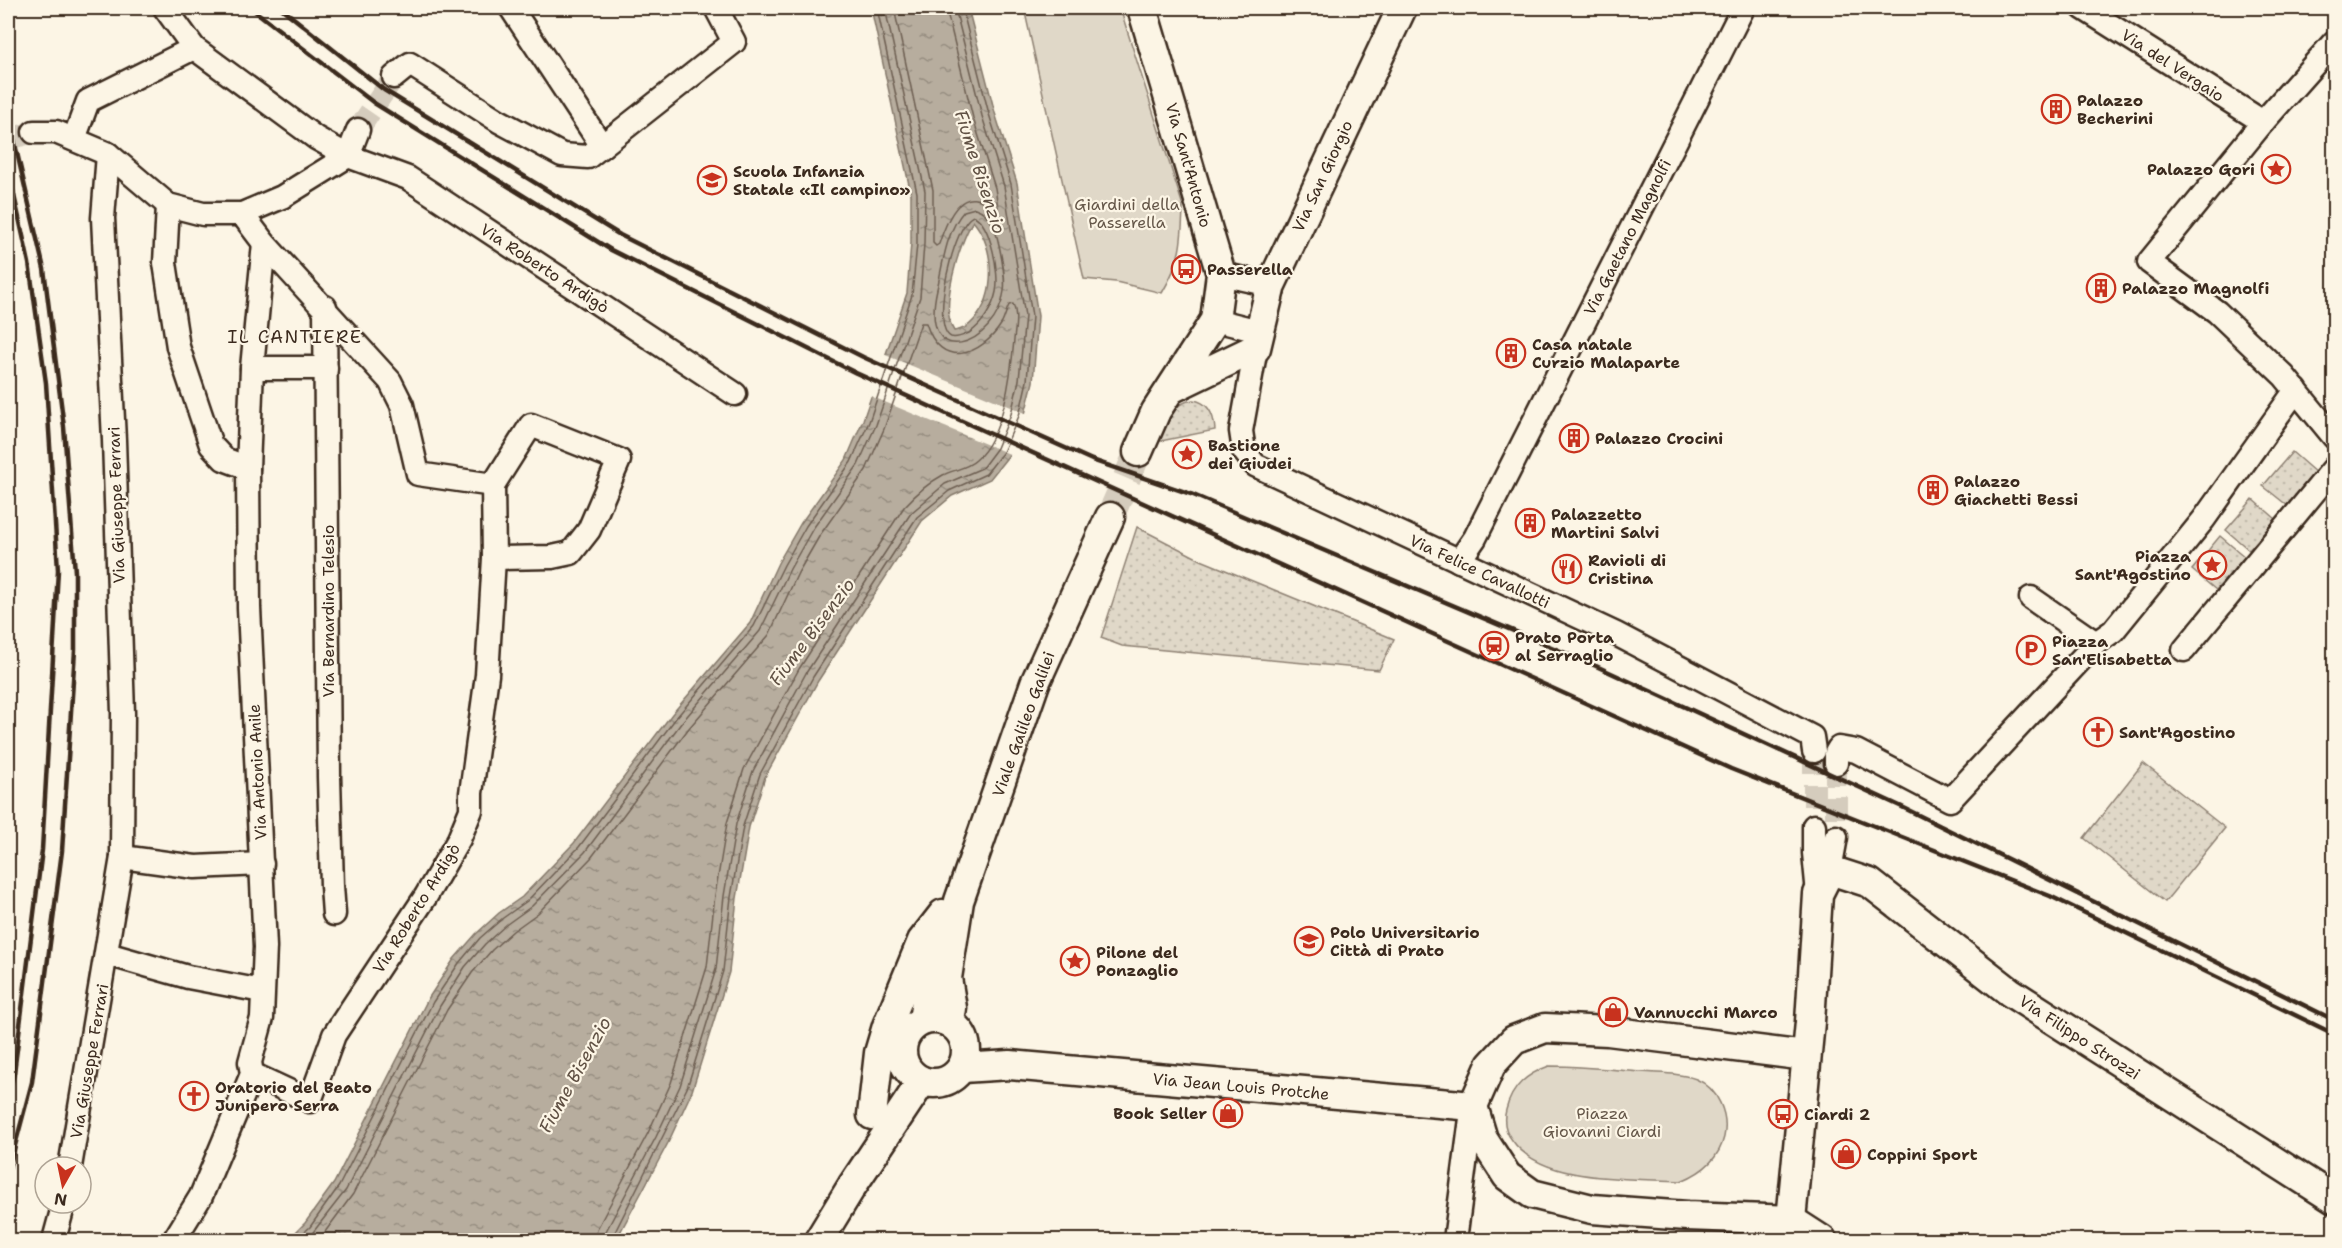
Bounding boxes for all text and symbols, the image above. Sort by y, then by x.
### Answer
street label: Via del Vergaio [2117,24,2228,106]
place label: Palazzo Becherini [2077,90,2153,129]
building icon: Palazzo Becherini [2040,93,2072,125]
street label: Via Sant'Antonio [1161,100,1216,230]
water label: Fiume Bisenzio [949,107,1011,237]
street label: Via San Giorgio [1287,117,1357,235]
place icon: Palazzo Gori [2260,153,2292,185]
street label: Via Gaetano Magnolfi [1579,156,1676,319]
place label: Palazzo Gori [2147,159,2255,180]
place label: Scuola Infanzia Statale «Il campino» [733,161,911,200]
school or university icon: Scuola Infanzia Statale «Il campino» [696,164,728,196]
park label: Giardini della Passerella [1074,194,1180,233]
street label: Via Roberto Ardigò [476,219,613,318]
bus stop icon: Passerella [1170,253,1202,285]
place label: Passerella [1207,259,1293,280]
building icon: Palazzo Magnolfi [2085,272,2117,304]
place label: Palazzo Magnolfi [2122,278,2269,299]
district label: IL CANTIERE [228,325,363,349]
place label: Casa natale Curzio Malaparte [1532,334,1681,373]
building icon: Casa natale Curzio Malaparte [1495,337,1527,369]
building icon: Palazzo Crocini [1558,422,1590,454]
street label: Via Giuseppe Ferrari [103,426,130,584]
place label: Palazzo Crocini [1595,428,1723,449]
place label: Bastione dei Giudei [1208,435,1292,474]
place icon: Bastione dei Giudei [1171,438,1203,470]
place label: Palazzo Giachetti Bessi [1954,471,2078,510]
building icon: Palazzo Giachetti Bessi [1917,474,1949,506]
place label: Palazzetto Martini Salvi [1551,504,1660,543]
building icon: Palazzetto Martini Salvi [1514,507,1546,539]
street label: Via Bernardino Telesio [318,524,339,698]
street label: Via Felice Cavallotti [1406,530,1553,613]
place label: Piazza Sant'Agostino [2075,546,2191,585]
place icon: Piazza Sant'Agostino [2196,549,2228,581]
place label: Ravioli di Cristina [1588,550,1666,589]
restaurant icon: Ravioli di Cristina [1551,553,1583,585]
water label: Fiume Bisenzio [764,573,860,691]
place label: Prato Porta al Serraglio [1515,627,1614,666]
station icon: Prato Porta al Serraglio [1478,630,1510,662]
place label: Piazza San'Elisabetta [2052,631,2172,670]
parking icon: Piazza San'Elisabetta [2015,634,2047,666]
street label: Viale Galileo Galilei [987,649,1060,800]
street label: Via Antonio Anile [243,703,272,841]
church icon: Sant'Agostino [2082,716,2114,748]
place label: Sant'Agostino [2119,722,2235,743]
street label: Via Roberto Ardigò [368,839,465,977]
place label: Polo Universitario Città di Prato [1330,922,1480,961]
school or university icon: Polo Universitario Città di Prato [1293,925,1325,957]
place label: Pilone del Ponzaglio [1096,942,1178,981]
place icon: Pilone del Ponzaglio [1059,945,1091,977]
street label: Via Giuseppe Ferrari [66,982,113,1140]
street label: Via Filippo Strozzi [2015,990,2144,1084]
shop icon: Vannucchi Marco [1597,996,1629,1028]
place label: Vannucchi Marco [1634,1002,1778,1023]
water label: Fiume Bisenzio [533,1013,617,1137]
street label: Via Jean Louis Protche [1152,1068,1330,1105]
place label: Oratorio del Beato Junipero Serra [215,1077,372,1116]
church icon: Oratorio del Beato Junipero Serra [178,1080,210,1112]
shop icon: Book Seller [1212,1097,1244,1129]
bus stop icon: Ciardi 2 [1767,1098,1799,1130]
place label: Book Seller [1113,1103,1207,1124]
park label: Piazza Giovanni Ciardi [1543,1103,1661,1142]
place label: Ciardi 2 [1804,1104,1870,1125]
shop icon: Coppini Sport [1830,1138,1862,1170]
place label: Coppini Sport [1867,1144,1978,1165]
north arrow [33,1155,93,1215]
text: N [53,1188,69,1211]

